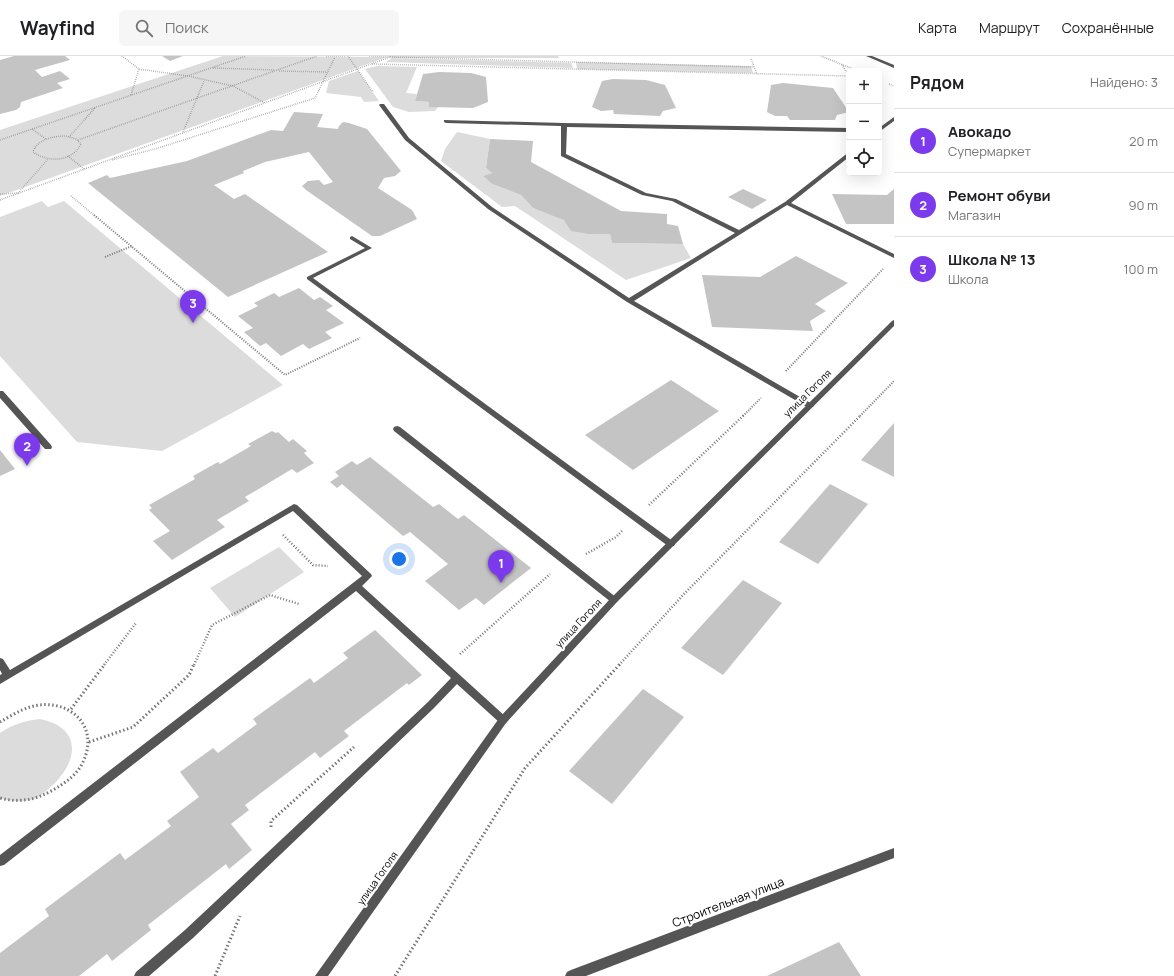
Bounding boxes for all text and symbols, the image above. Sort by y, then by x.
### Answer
search box [119,10,399,46]
text: Wayfind [20,15,95,41]
icon: search [133,17,155,39]
text: Поиск [165,17,208,38]
text: Карта [918,18,957,37]
text: Маршрут [979,18,1040,37]
text: Сохранённые [1062,18,1154,37]
map controls [846,68,882,176]
button: + [846,68,882,104]
text: Рядом [910,71,964,94]
text: Найдено: 3 [1090,73,1158,91]
button: − [846,104,882,140]
text: Авокадо [948,121,1011,142]
text: 1 [920,132,926,150]
text: 20 m [1129,132,1158,150]
button: locate [846,140,882,176]
text: Супермаркет [948,142,1031,160]
text: Ремонт обуви [948,185,1051,206]
text: 2 [919,196,927,214]
text: 90 m [1128,196,1158,214]
text: Магазин [948,206,1001,224]
text: Школа № 13 [948,249,1035,270]
text: 3 [919,260,927,278]
text: 100 m [1123,260,1158,278]
text: Школа [948,270,989,288]
pin: 3 [180,290,206,323]
street label: улица Гоголя [780,366,834,420]
pin: 2 [14,433,40,466]
your location [389,549,409,569]
pin: 1 [488,550,514,583]
street label: улица Гоголя [552,595,604,651]
street label: улица Гоголя [353,848,401,908]
street label: Строительная улица [670,873,786,931]

